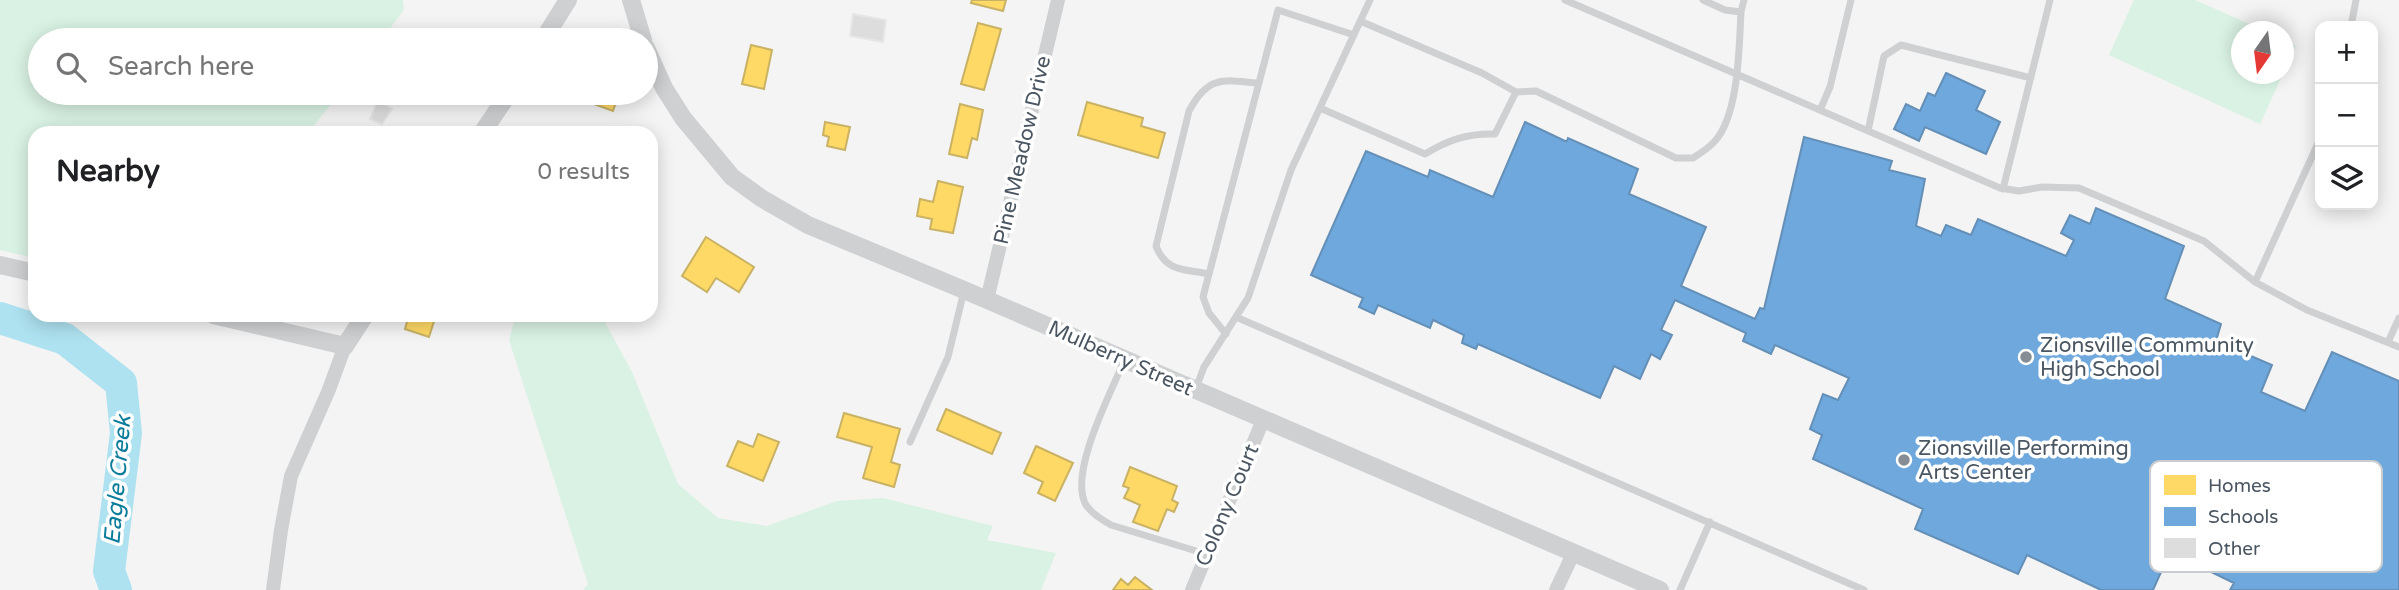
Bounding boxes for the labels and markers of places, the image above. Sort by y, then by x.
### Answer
place label: Zionsville Community High School [2040,333,2254,382]
marker: Zionsville Community High School [2018,349,2034,365]
place label: Zionsville Performing Arts Center [1918,436,2129,485]
marker: Zionsville Performing Arts Center [1896,452,1912,468]

